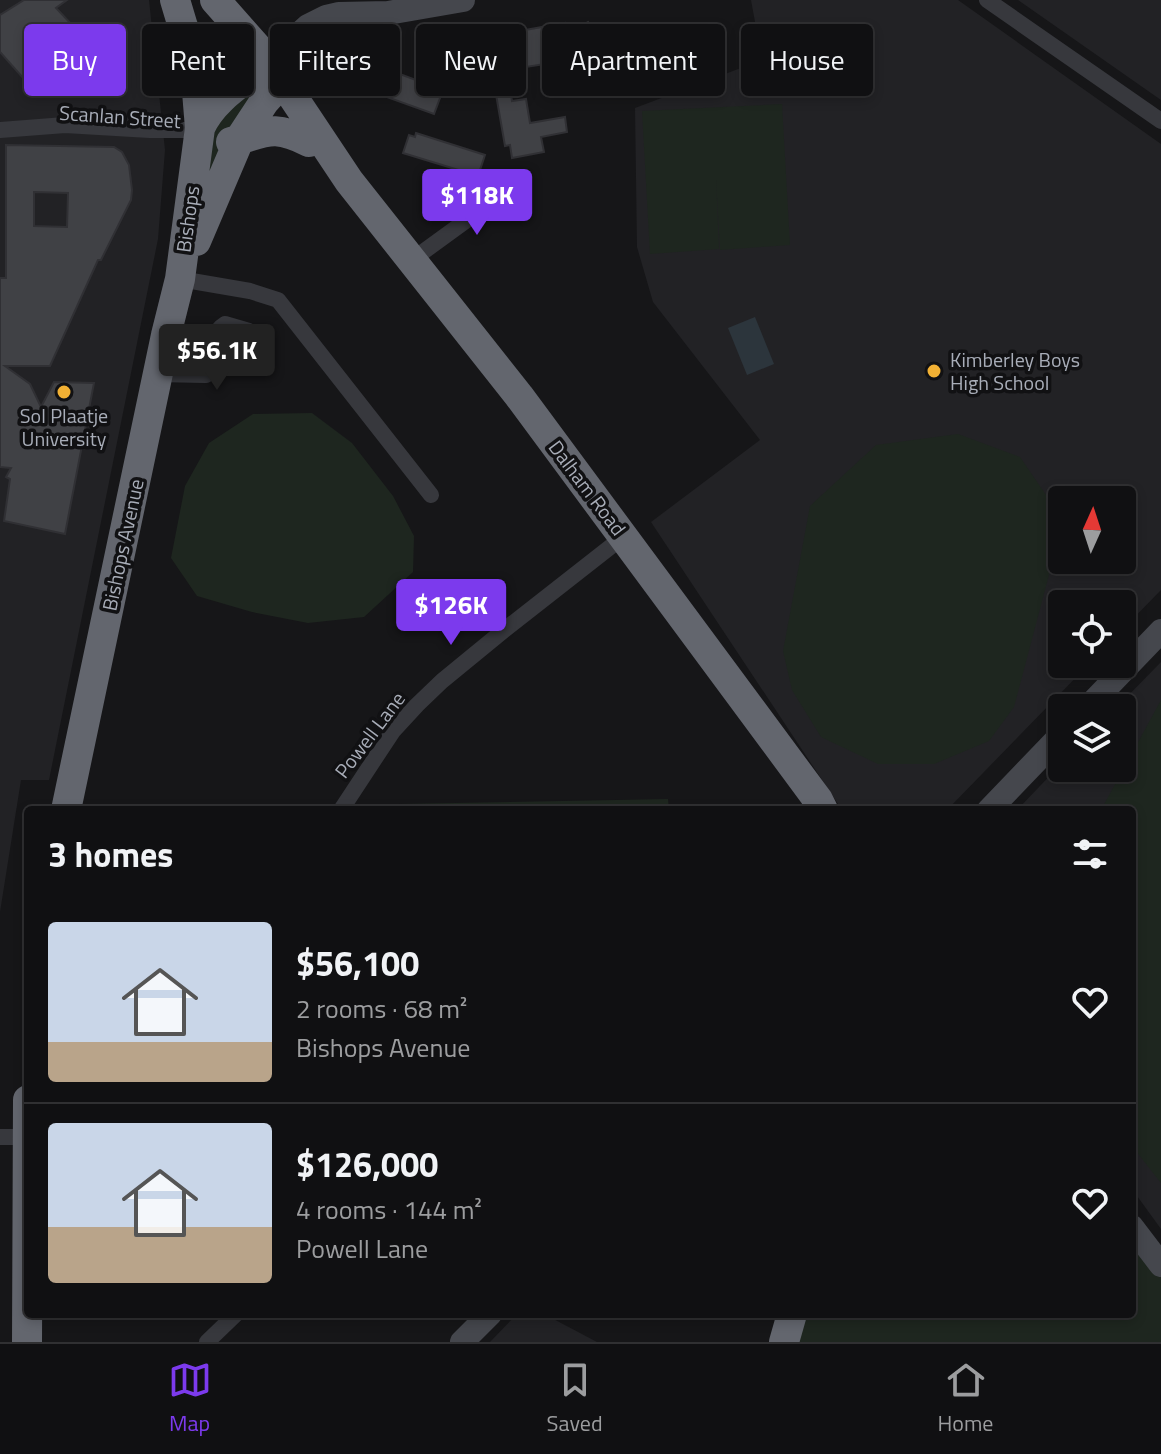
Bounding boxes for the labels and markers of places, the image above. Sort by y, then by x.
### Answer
pin: $118K [421,169,533,237]
pin: $56.1K [152,324,282,392]
place label: Kimberley Boys High School [950,344,1080,398]
marker: Kimberley Boys High School [925,362,943,380]
marker: Sol Plaatje University [55,383,73,401]
place label: Sol Plaatje University [20,400,108,454]
pin: $126K [395,579,507,647]

